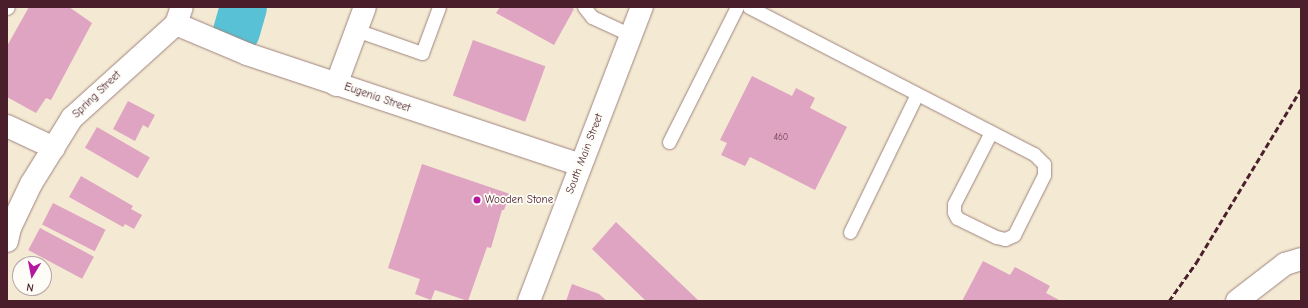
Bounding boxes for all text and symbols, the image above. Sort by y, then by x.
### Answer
street label: Spring Street [70,69,124,121]
street label: Eugenia Street [342,81,412,115]
street label: South Main Street [564,112,606,196]
house number: 460 [774,132,788,142]
place label: Wooden Stone [485,193,553,207]
marker: Wooden Stone [472,195,482,205]
north arrow [12,256,52,296]
text: N [25,280,35,294]

